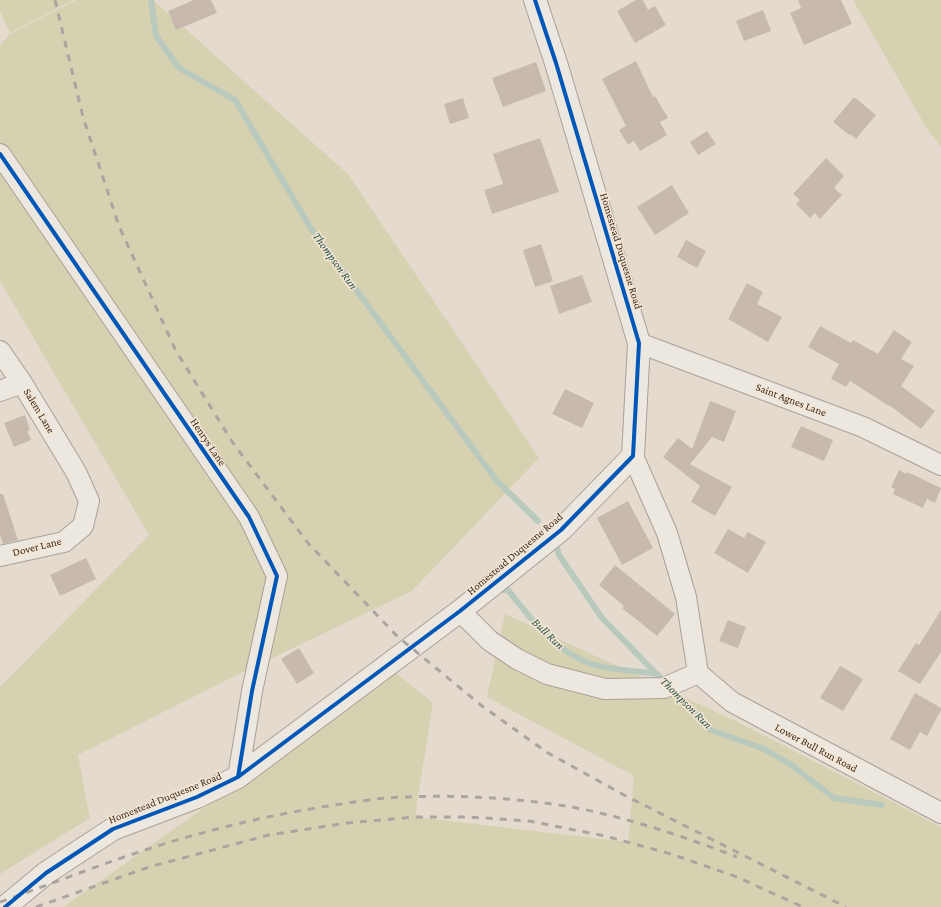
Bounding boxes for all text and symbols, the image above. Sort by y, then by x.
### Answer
street label: Homestead Duquesne Road [597,191,645,311]
water label: Thompson Run [309,229,361,293]
street label: Saint Agnes Lane [754,380,828,420]
street label: Salem Lane [20,386,58,436]
street label: Henrys Lane [187,416,229,468]
street label: Homestead Duquesne Road [464,510,566,598]
street label: Dover Lane [11,535,63,559]
water label: Bull Run [529,615,567,653]
water label: Thompson Run [657,674,715,732]
street label: Lower Bull Run Road [773,721,859,775]
street label: Homestead Duquesne Road [106,769,224,827]

